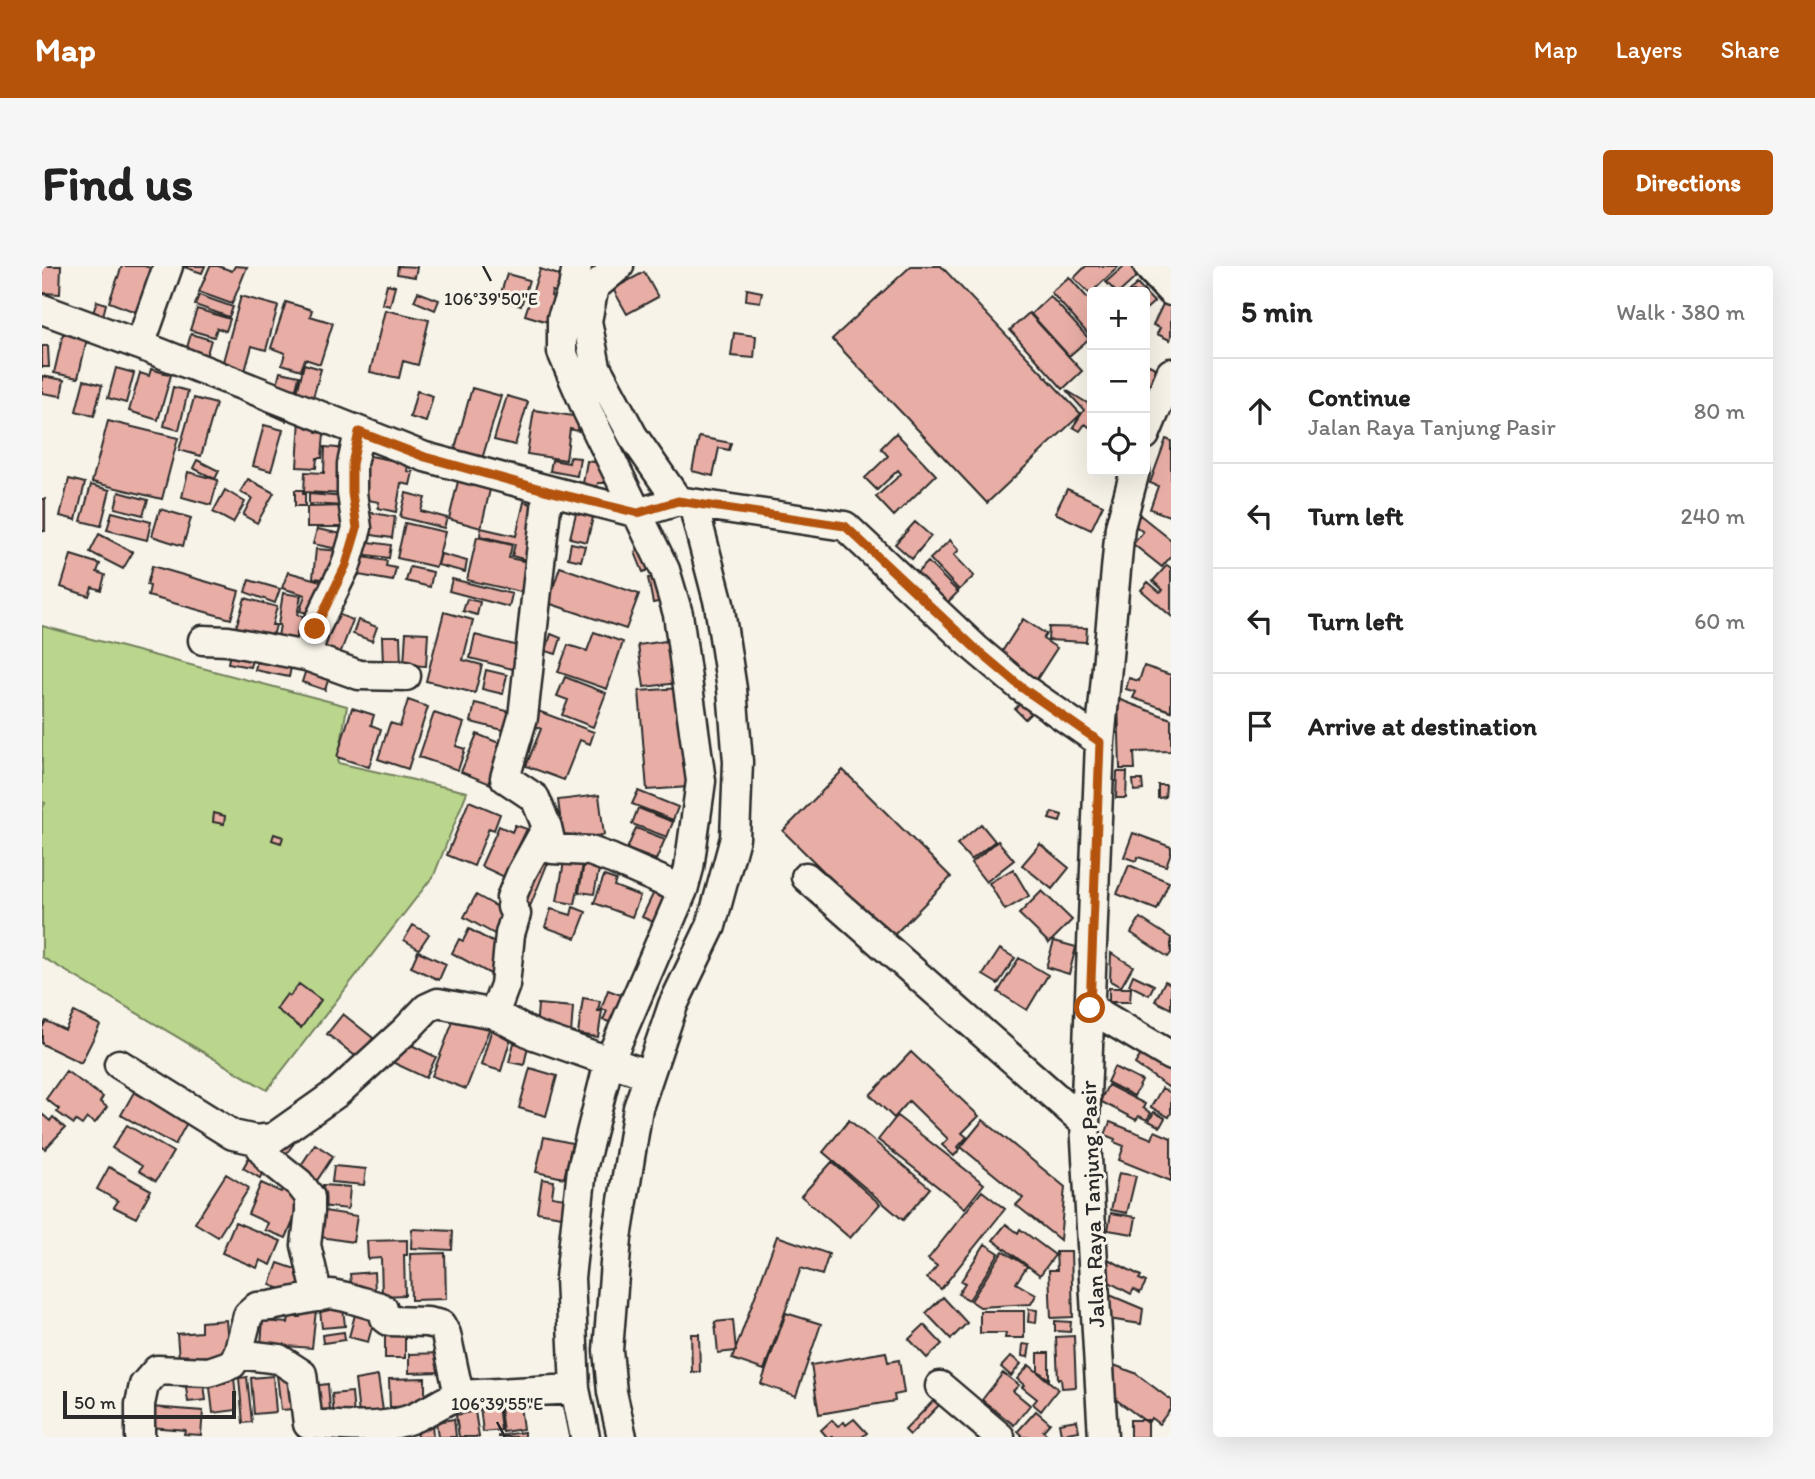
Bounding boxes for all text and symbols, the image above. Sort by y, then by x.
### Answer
text: Map [35,30,96,69]
text: Map [1534,35,1578,64]
text: Layers [1616,35,1683,64]
text: Share [1721,35,1780,64]
button: Directions [1603,150,1773,215]
text: Find us [42,153,193,212]
map controls [1087,287,1150,476]
button: + [1087,287,1150,350]
text: 106°39'50"E [444,288,538,310]
text: 5 min [1241,293,1312,330]
text: Walk · 380 m [1616,298,1745,326]
button: − [1087,350,1150,413]
text: Continue [1308,381,1411,413]
icon: ahead [1241,392,1279,430]
text: 80 m [1694,397,1745,425]
button: locate [1087,413,1150,476]
text: Jalan Raya Tanjung Pasir [1308,413,1556,441]
icon: left [1241,497,1279,535]
text: Turn left [1308,500,1404,532]
text: 240 m [1680,502,1745,530]
icon: left [1241,602,1279,640]
text: Turn left [1308,605,1404,637]
text: 60 m [1694,607,1745,635]
route end [299,613,330,644]
icon: arrive [1241,707,1279,745]
text: Arrive at destination [1308,710,1537,742]
route start [1074,992,1105,1023]
street label: Jalan Raya Tanjung Pasir [1074,1080,1110,1328]
scale bar [63,1388,236,1420]
text: 50 m [74,1391,116,1414]
text: 106°39'55"E [451,1393,543,1415]

